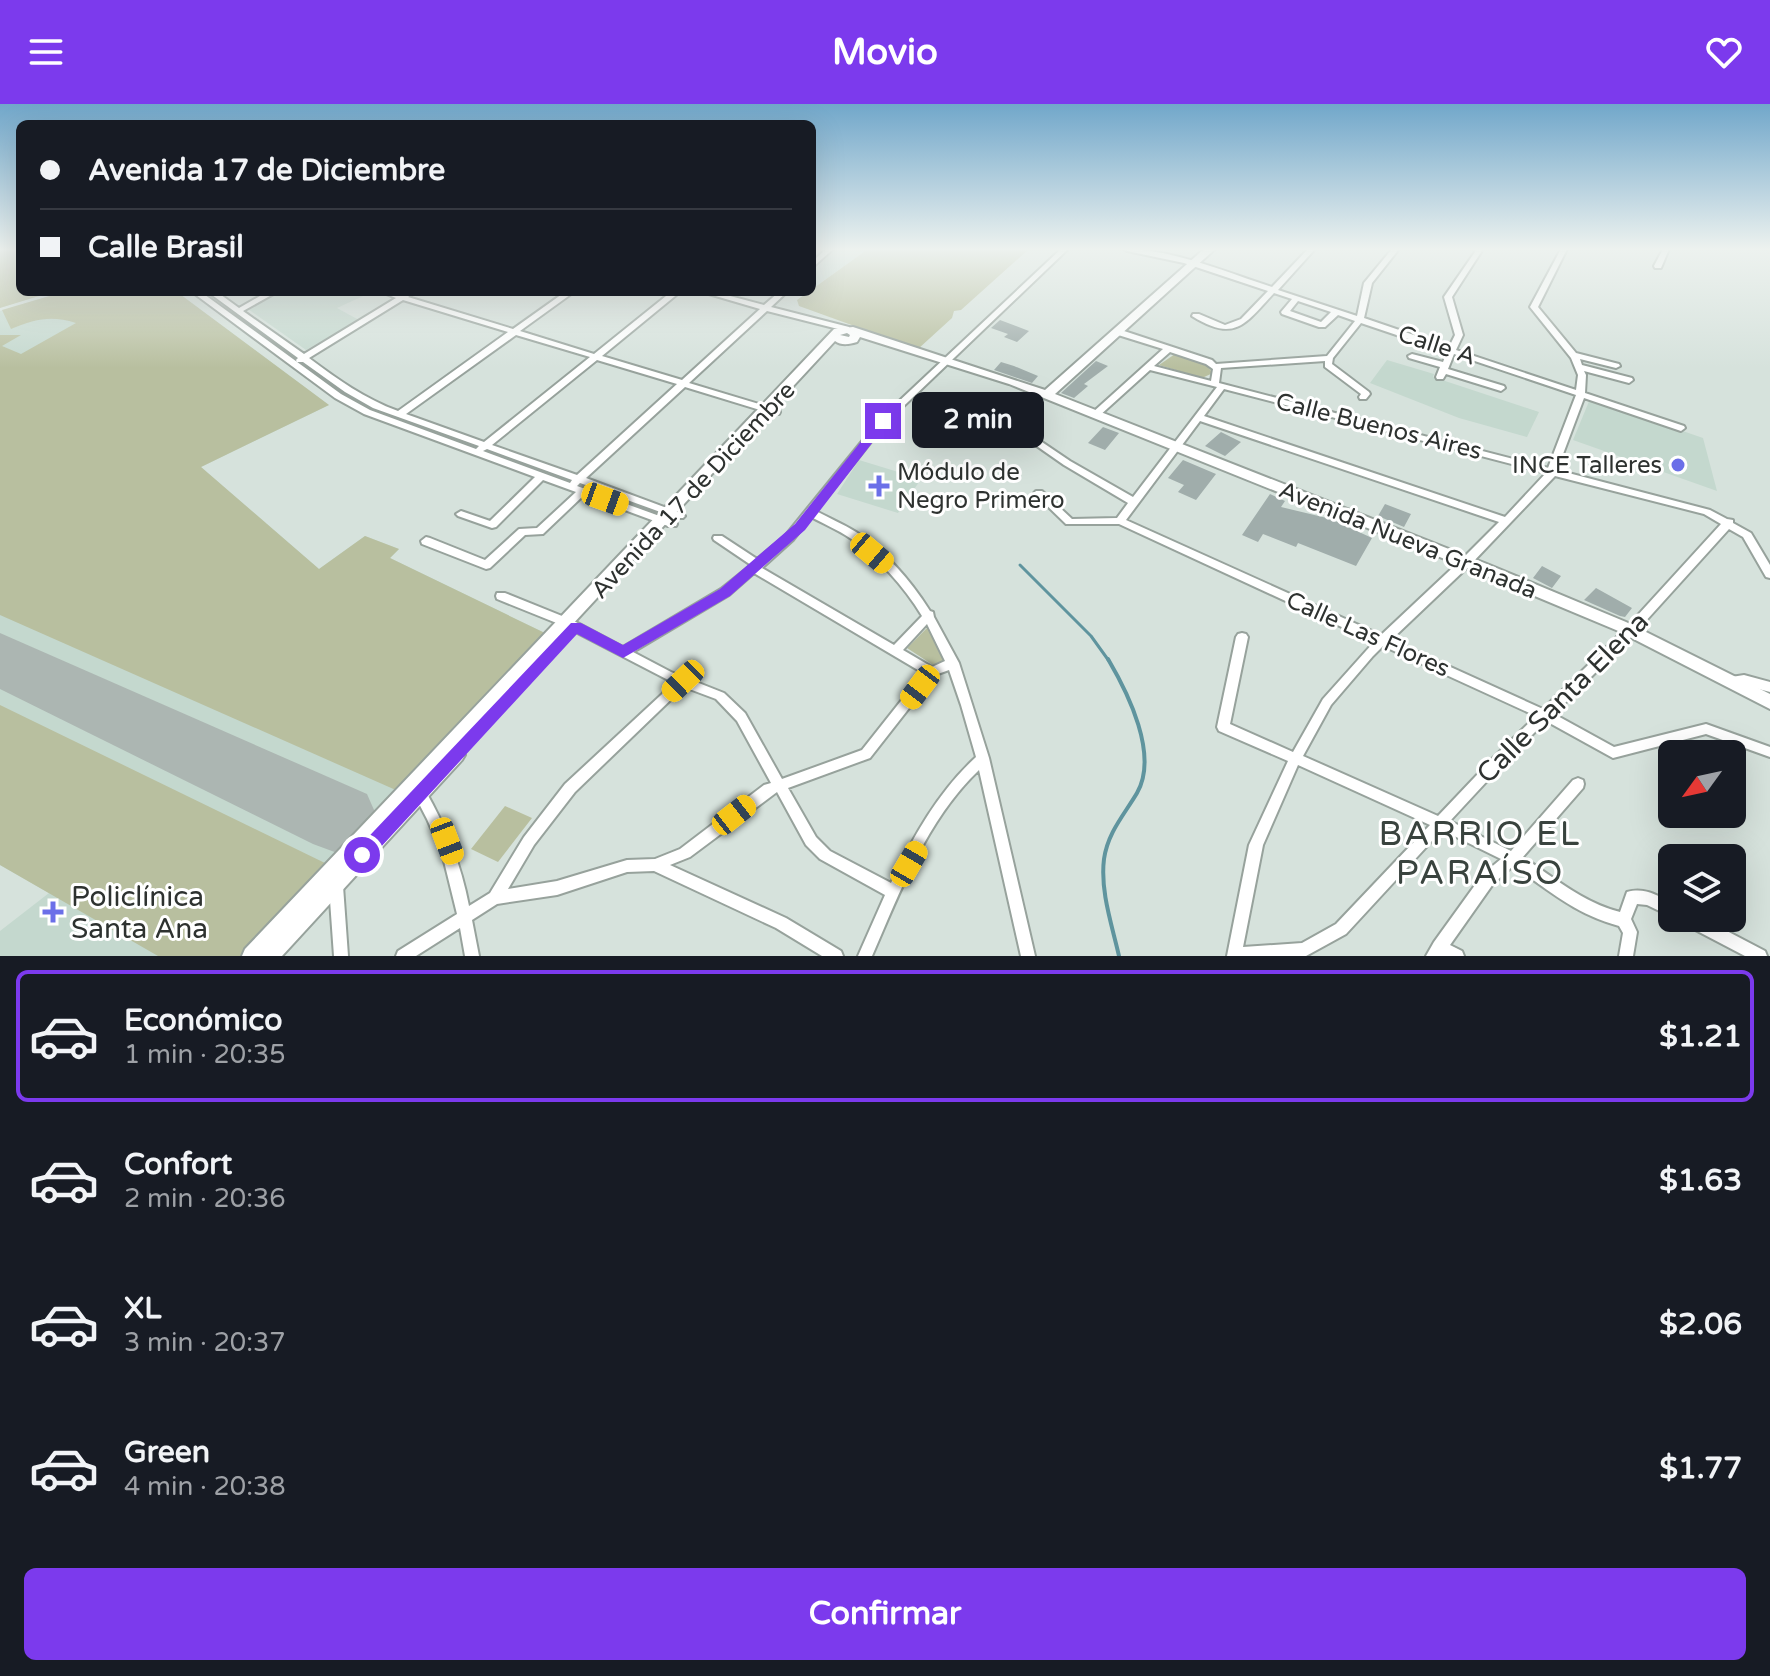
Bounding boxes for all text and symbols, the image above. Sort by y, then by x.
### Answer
icon: menu [24,30,68,74]
icon: heart [1702,30,1746,74]
text: Movio [832,31,938,74]
text: Avenida 17 de Diciembre [88,152,445,189]
text: Calle Brasil [88,229,244,266]
street label: Calle A [1394,319,1479,372]
street label: Avenida 17 de Diciembre [585,376,801,605]
street label: Calle Buenos Aires [1273,387,1485,466]
callout: 2 min [911,393,1043,449]
route end [865,403,901,439]
text: 2 min [943,404,1013,435]
place label: INCE Talleres [1512,451,1662,480]
marker: INCE Talleres [1669,456,1687,474]
place label: Módulo de Negro Primero [897,458,1064,515]
marker: Módulo de Negro Primero [868,475,890,497]
street label: Avenida Nueva Granada [1275,475,1541,606]
car [578,480,632,518]
car [846,528,898,578]
street label: Calle Las Flores [1282,585,1454,683]
street label: Calle Santa Elena [1470,605,1656,791]
car [657,656,709,706]
car [896,661,944,713]
north arrow [1658,740,1746,828]
map controls [1658,740,1746,932]
car [708,791,760,839]
car [427,814,467,868]
district label: BARRIO EL PARAÍSO [1379,814,1581,894]
route start [344,837,380,873]
car [887,837,931,891]
button: layers [1658,844,1746,932]
place label: Policlínica Santa Ana [71,880,208,946]
marker: Policlínica Santa Ana [42,901,64,923]
icon: car [28,1000,100,1072]
text: Económico [124,1002,282,1039]
text: $1.21 [1659,1018,1742,1055]
text: 1 min · 20:35 [124,1039,286,1070]
icon: car [28,1144,100,1216]
text: Confort [124,1146,232,1183]
text: $1.63 [1659,1162,1742,1199]
text: 2 min · 20:36 [124,1183,286,1214]
icon: car [28,1288,100,1360]
text: XL [124,1290,161,1327]
text: $2.06 [1659,1306,1742,1343]
text: 3 min · 20:37 [124,1327,286,1358]
icon: car [28,1432,100,1504]
text: Green [124,1434,210,1471]
text: $1.77 [1660,1450,1742,1487]
text: 4 min · 20:38 [124,1471,286,1502]
button: Confirmar [24,1568,1746,1660]

